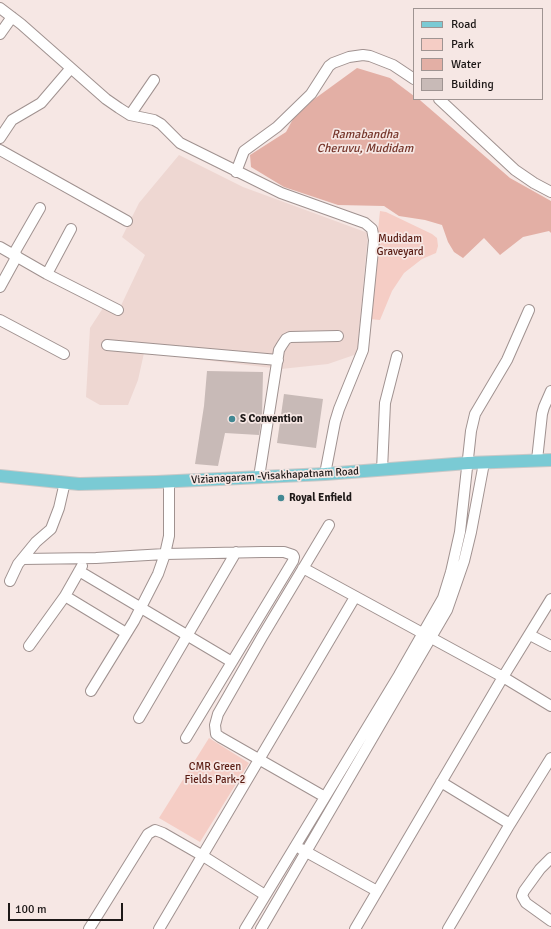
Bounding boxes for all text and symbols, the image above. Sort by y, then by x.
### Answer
legend [413,8,543,100]
text: Road [451,17,477,32]
text: Park [451,37,474,52]
text: Water [451,57,481,72]
text: Building [451,77,494,92]
water label: Ramabandha Cheruvu, Mudidam [317,128,413,156]
park label: Mudidam Graveyard [376,232,424,258]
place label: S Convention [240,412,303,426]
marker: S Convention [227,414,237,424]
street label: Vizianagaram -Visakhapatnam Road [191,465,359,487]
place label: Royal Enfield [289,491,352,505]
marker: Royal Enfield [276,493,286,503]
park label: CMR Green Fields Park-2 [184,760,246,786]
scale bar [10,895,125,921]
text: 100 m [15,902,47,917]

